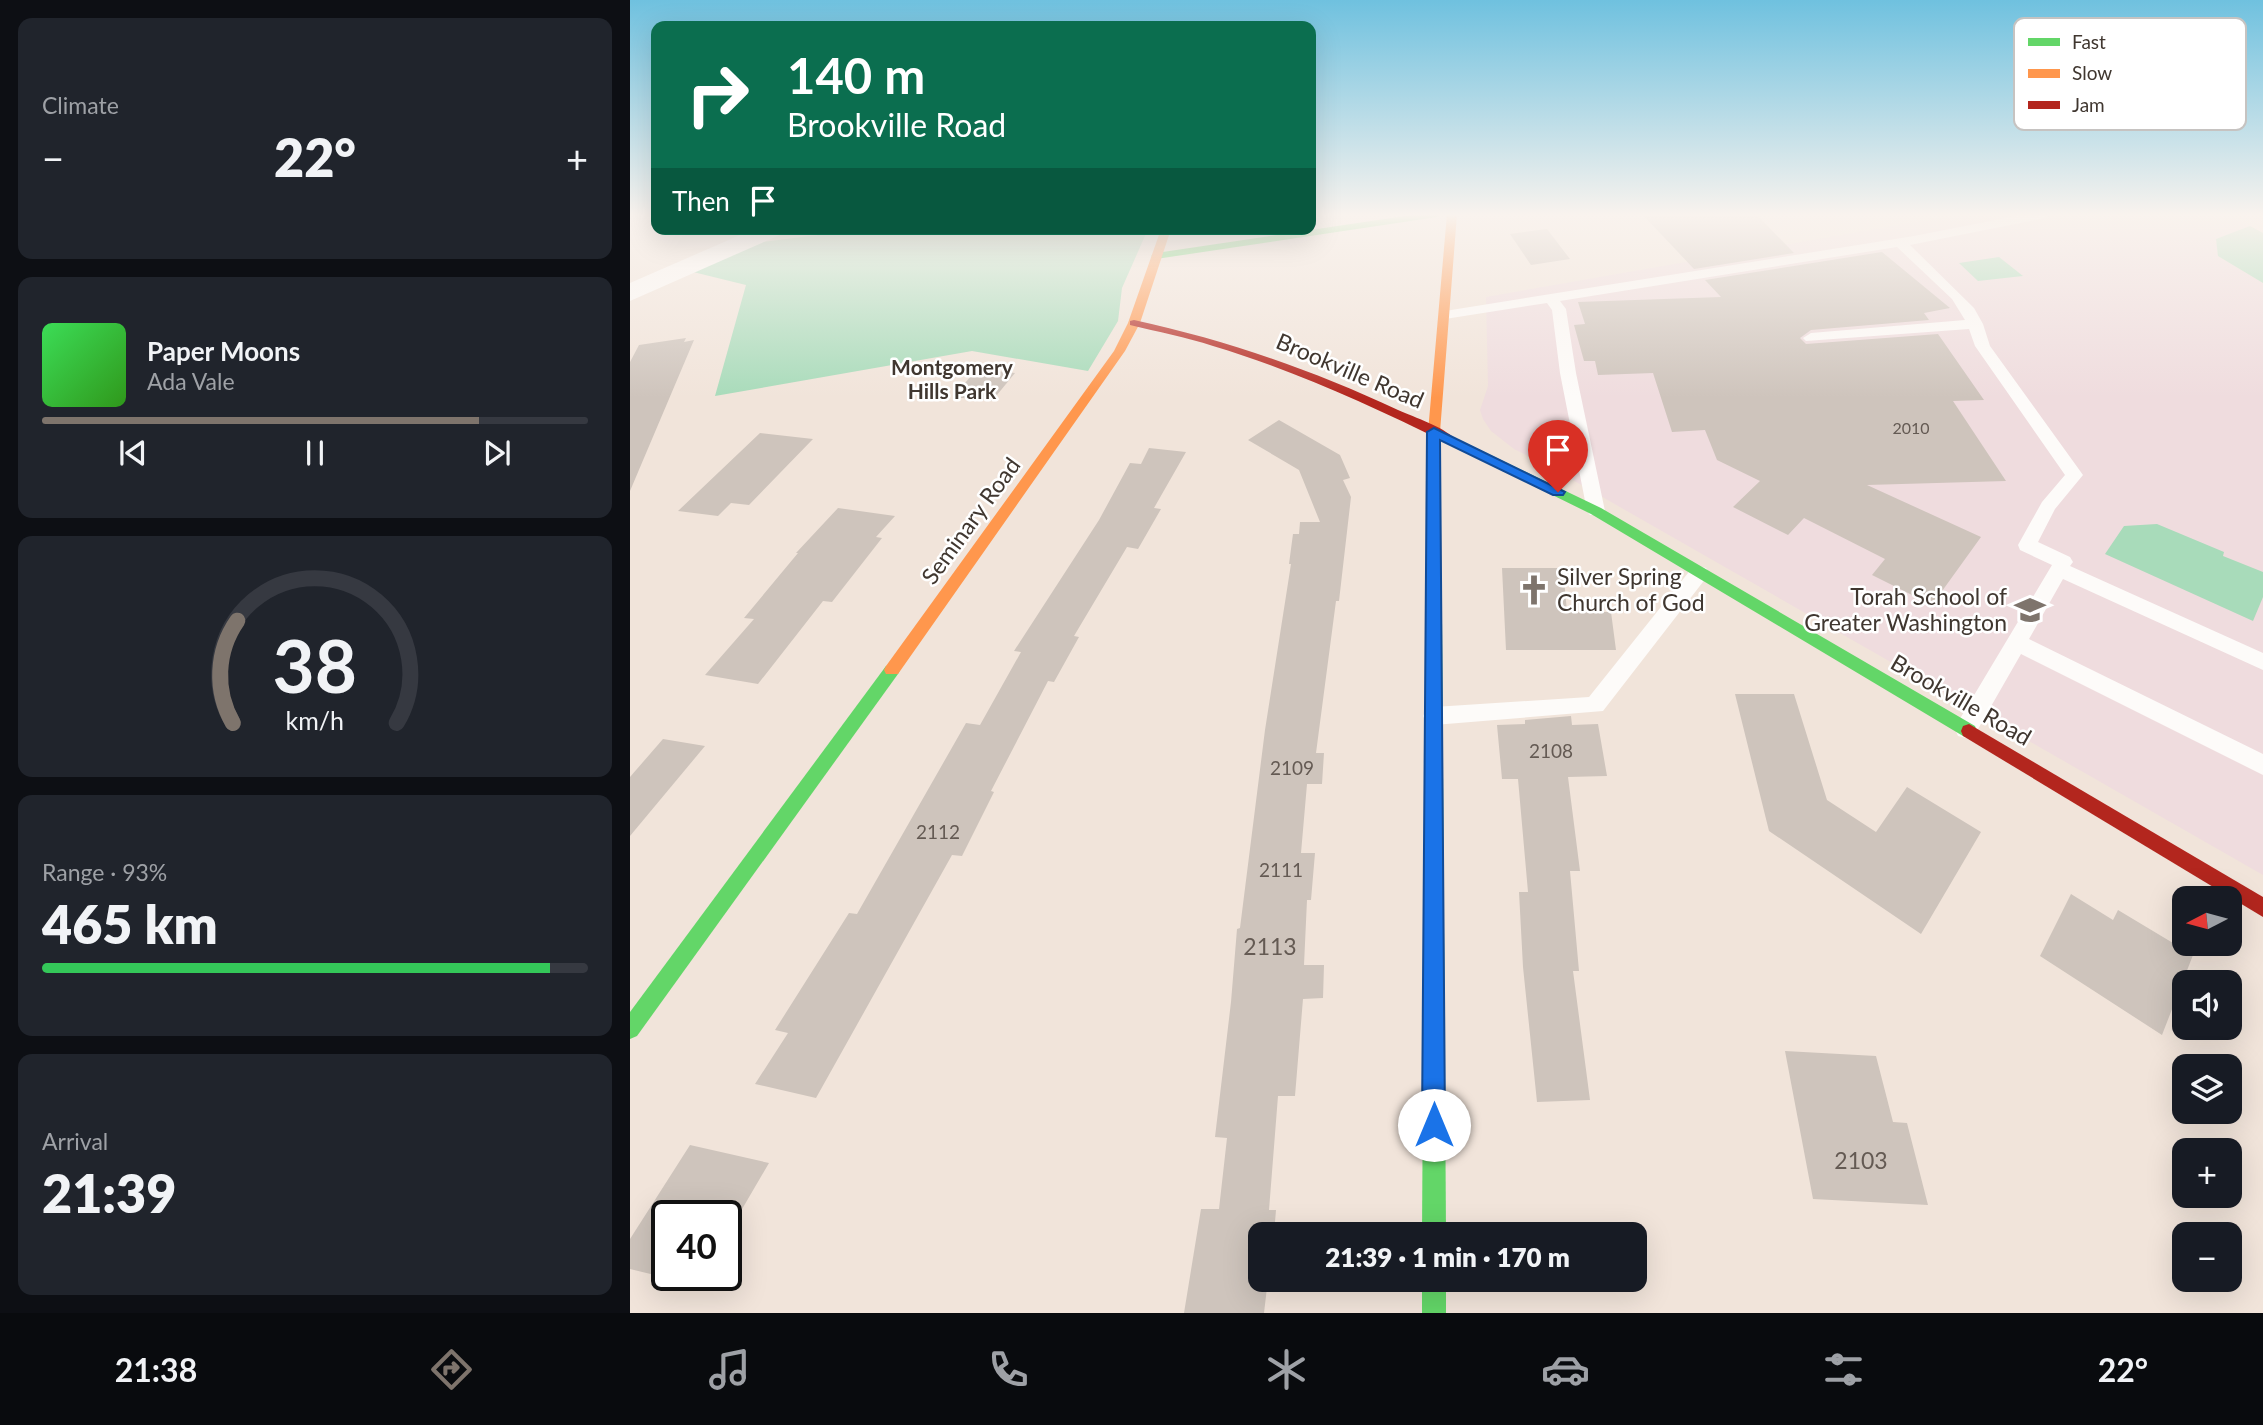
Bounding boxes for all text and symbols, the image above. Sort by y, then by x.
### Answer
legend [2014,18,2246,130]
text: Fast [2072,30,2106,53]
text: 140 m [787,46,925,104]
icon: right [672,49,763,140]
text: Slow [2072,61,2112,84]
text: Climate [42,91,119,119]
text: Jam [2072,93,2105,116]
text: Brookville Road [787,105,1006,144]
text: 22° [274,126,356,188]
text: − [42,135,64,181]
text: + [566,135,588,181]
icon: arrive [744,182,782,220]
text: Then [672,185,730,217]
street label: Brookville Road [1272,326,1428,414]
text: Paper Moons [147,335,300,367]
district label: Montgomery Hills Park [891,354,1014,403]
text: Ada Vale [147,367,235,395]
house number: 2010 [1892,418,1930,437]
pin [1528,420,1588,492]
icon: arrive [1539,431,1577,469]
icon: previous [114,434,152,472]
icon: pause [296,434,334,472]
icon: next [478,434,516,472]
street label: Seminary Road [915,452,1026,589]
place label: Silver Spring Church of God [1557,562,1705,616]
church icon: Silver Spring Church of God [1517,573,1551,607]
place label: Torah School of Greater Washington [1804,582,2007,636]
school or university icon: Torah School of Greater Washington [2013,593,2047,627]
text: 38 [273,621,357,709]
street label: Brookville Road [1886,648,2037,751]
text: km/h [286,704,344,734]
house number: 2108 [1529,739,1573,762]
house number: 2109 [1270,756,1314,779]
house number: 2112 [916,820,960,843]
text: Range · 93% [42,858,167,886]
house number: 2111 [1259,858,1303,881]
north arrow [2172,886,2242,956]
map controls [2172,886,2242,1292]
text: 465 km [42,893,218,955]
house number: 2113 [1243,932,1297,960]
button: sound [2172,970,2242,1040]
button: layers [2172,1054,2242,1124]
position arrow [1397,1088,1471,1162]
text: Arrival [42,1127,108,1155]
button: + [2172,1138,2242,1208]
house number: 2103 [1834,1146,1888,1174]
text: 21:39 [42,1162,176,1224]
speed limit sign: 40 [651,1200,742,1291]
button: − [2172,1222,2242,1292]
text: 21:39 · 1 min · 170 m [1325,1241,1570,1273]
icon: directions [427,1345,476,1394]
icon: music [705,1345,754,1394]
icon: phone [984,1345,1033,1394]
icon: climate [1262,1345,1311,1394]
icon: car [1541,1345,1590,1394]
icon: filters [1819,1345,1868,1394]
text: 21:38 [115,1350,197,1389]
text: 22° [2098,1350,2148,1389]

